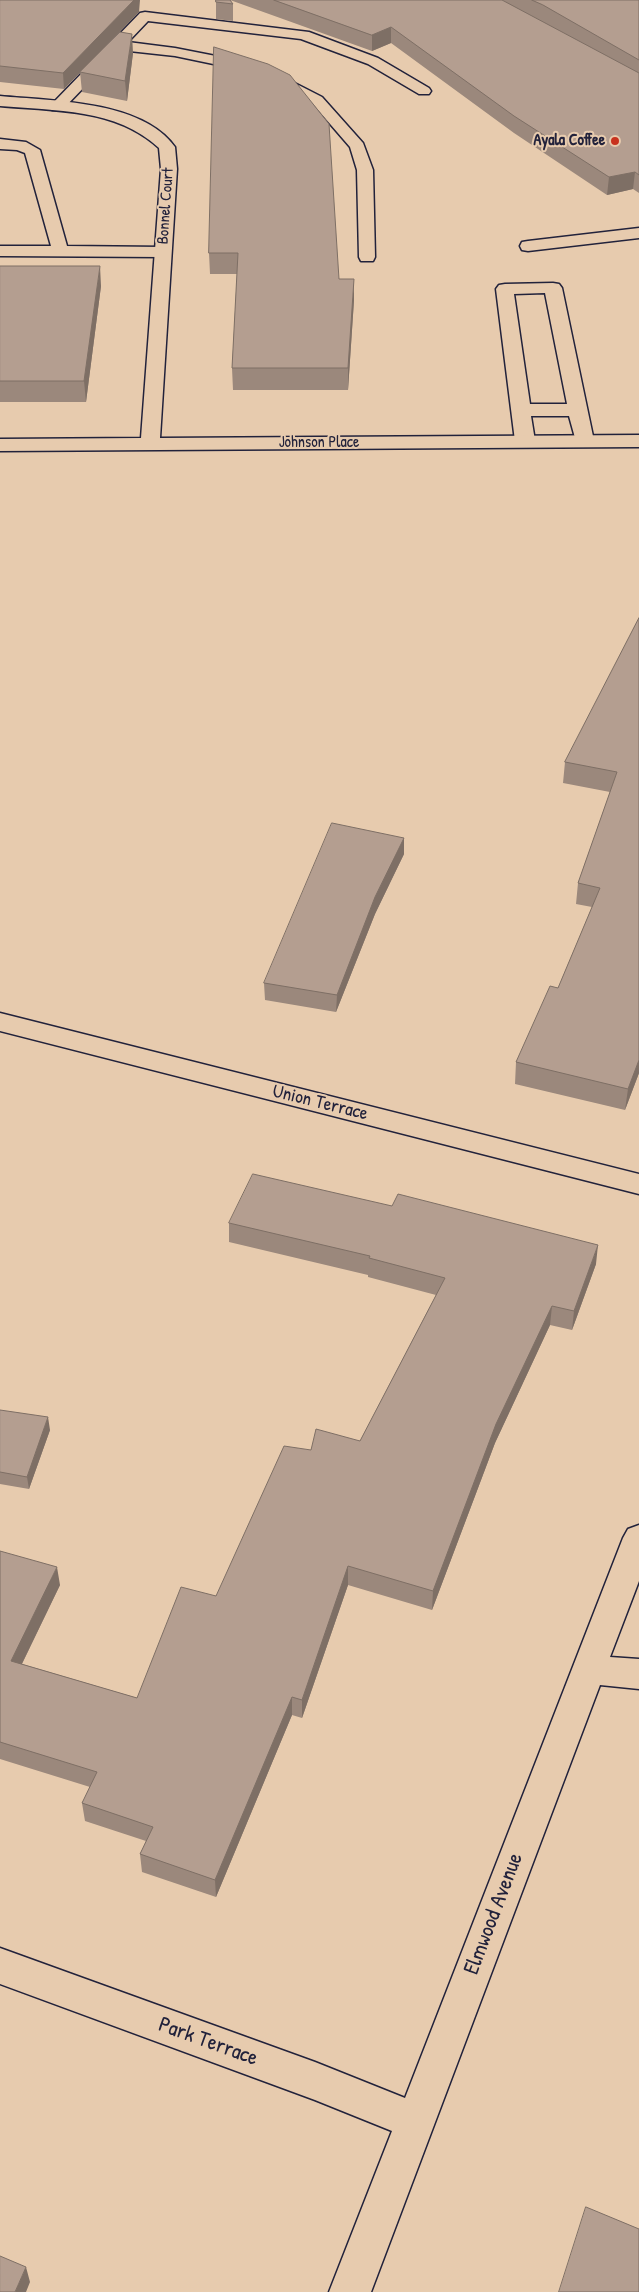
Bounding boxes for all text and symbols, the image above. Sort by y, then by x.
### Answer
place label: Ayala Coffee [534,131,605,151]
marker: Ayala Coffee [609,135,621,147]
street label: Bonnel Court [154,167,178,245]
street label: Johnson Place [279,433,359,453]
street label: Union Terrace [270,1080,370,1126]
street label: Elmwood Avenue [459,1850,529,1978]
street label: Park Terrace [155,2012,261,2072]

